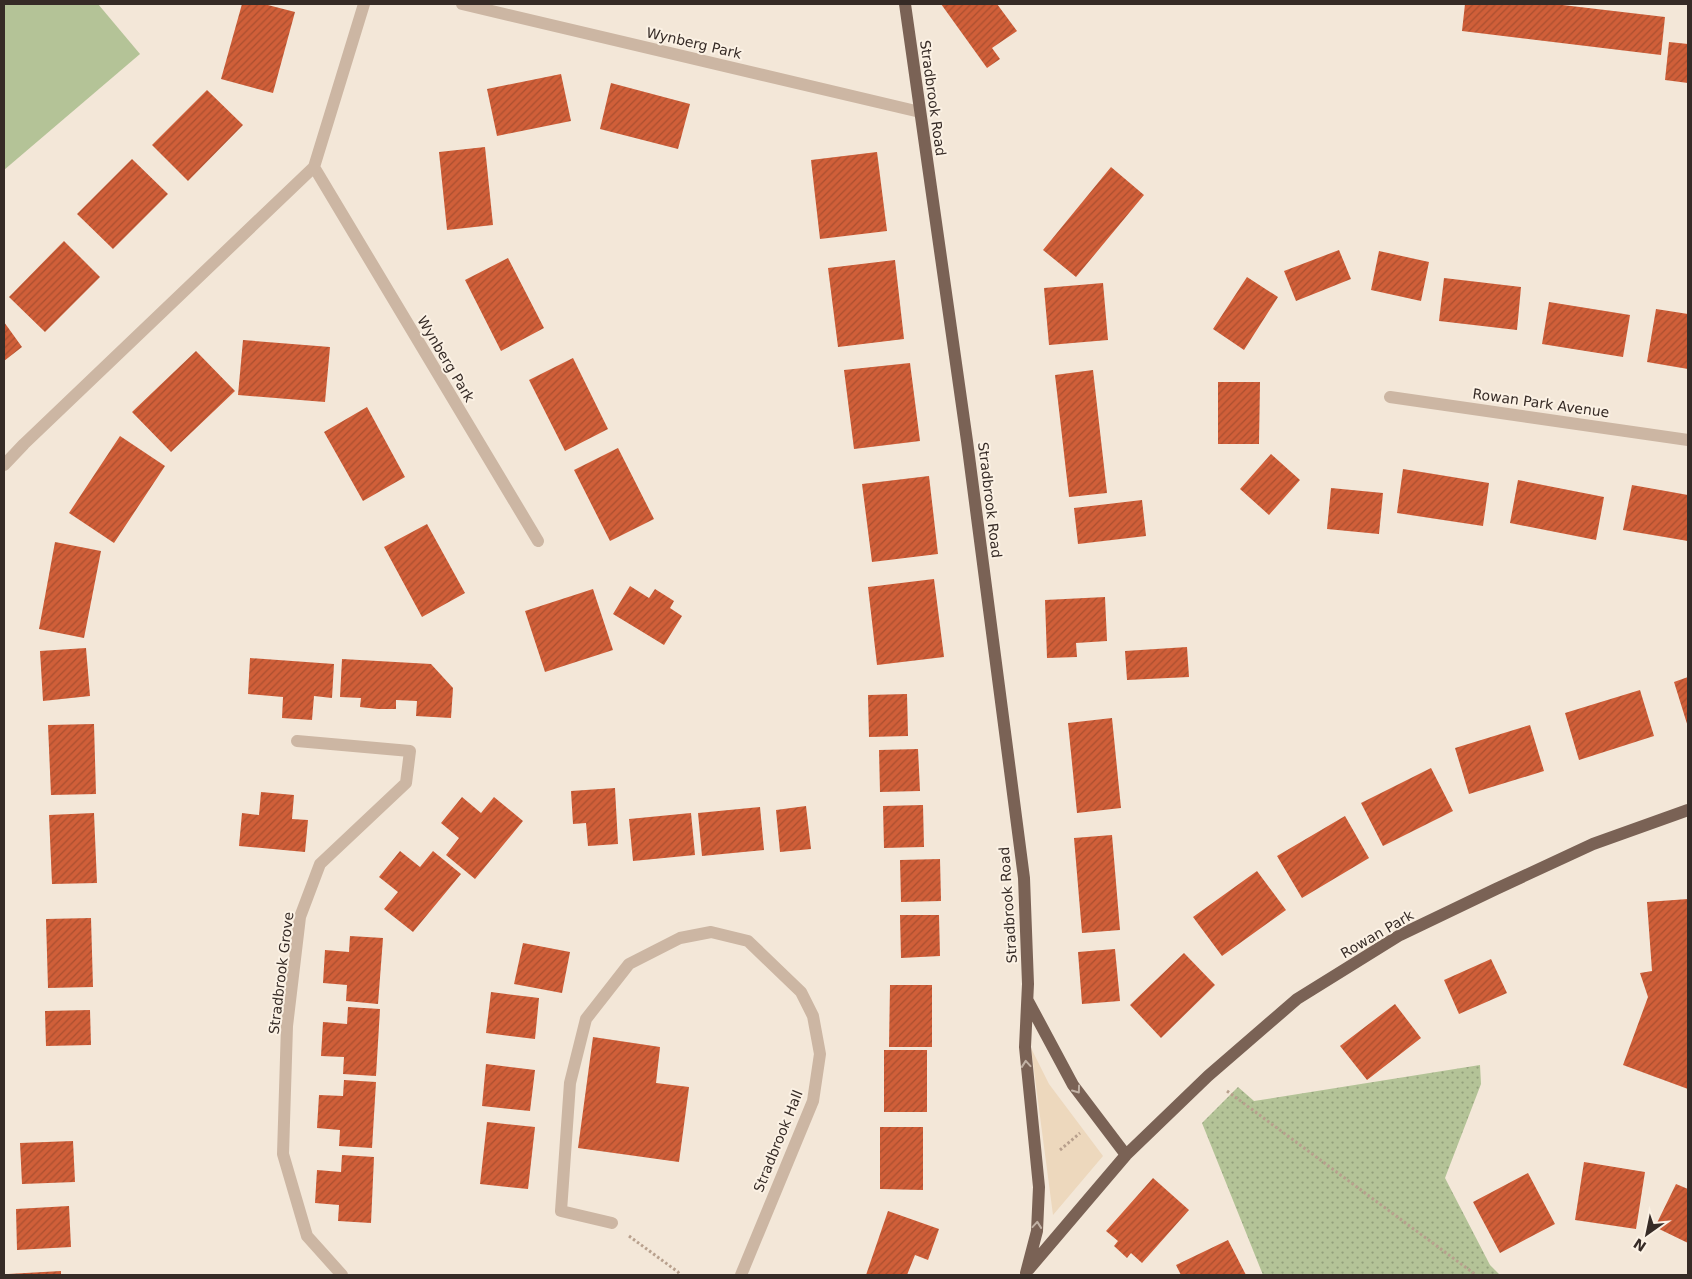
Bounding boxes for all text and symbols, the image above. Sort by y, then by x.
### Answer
street label: Wynberg Park [645,24,744,62]
street label: Stradbrook Road [917,39,949,157]
street label: Wynberg Park [414,313,478,406]
street label: Rowan Park Avenue [1472,385,1610,421]
street label: Stradbrook Road [975,441,1005,559]
street label: Stradbrook Road [996,846,1020,964]
street label: Rowan Park [1338,906,1417,961]
street label: Stradbrook Grove [266,911,296,1035]
one-way arrow [1021,1059,1032,1067]
one-way arrow [1071,1084,1080,1094]
street label: Stradbrook Hall [750,1088,806,1194]
north arrow [1622,1209,1672,1259]
one-way arrow [1031,1221,1042,1229]
text: N [1631,1235,1649,1255]

